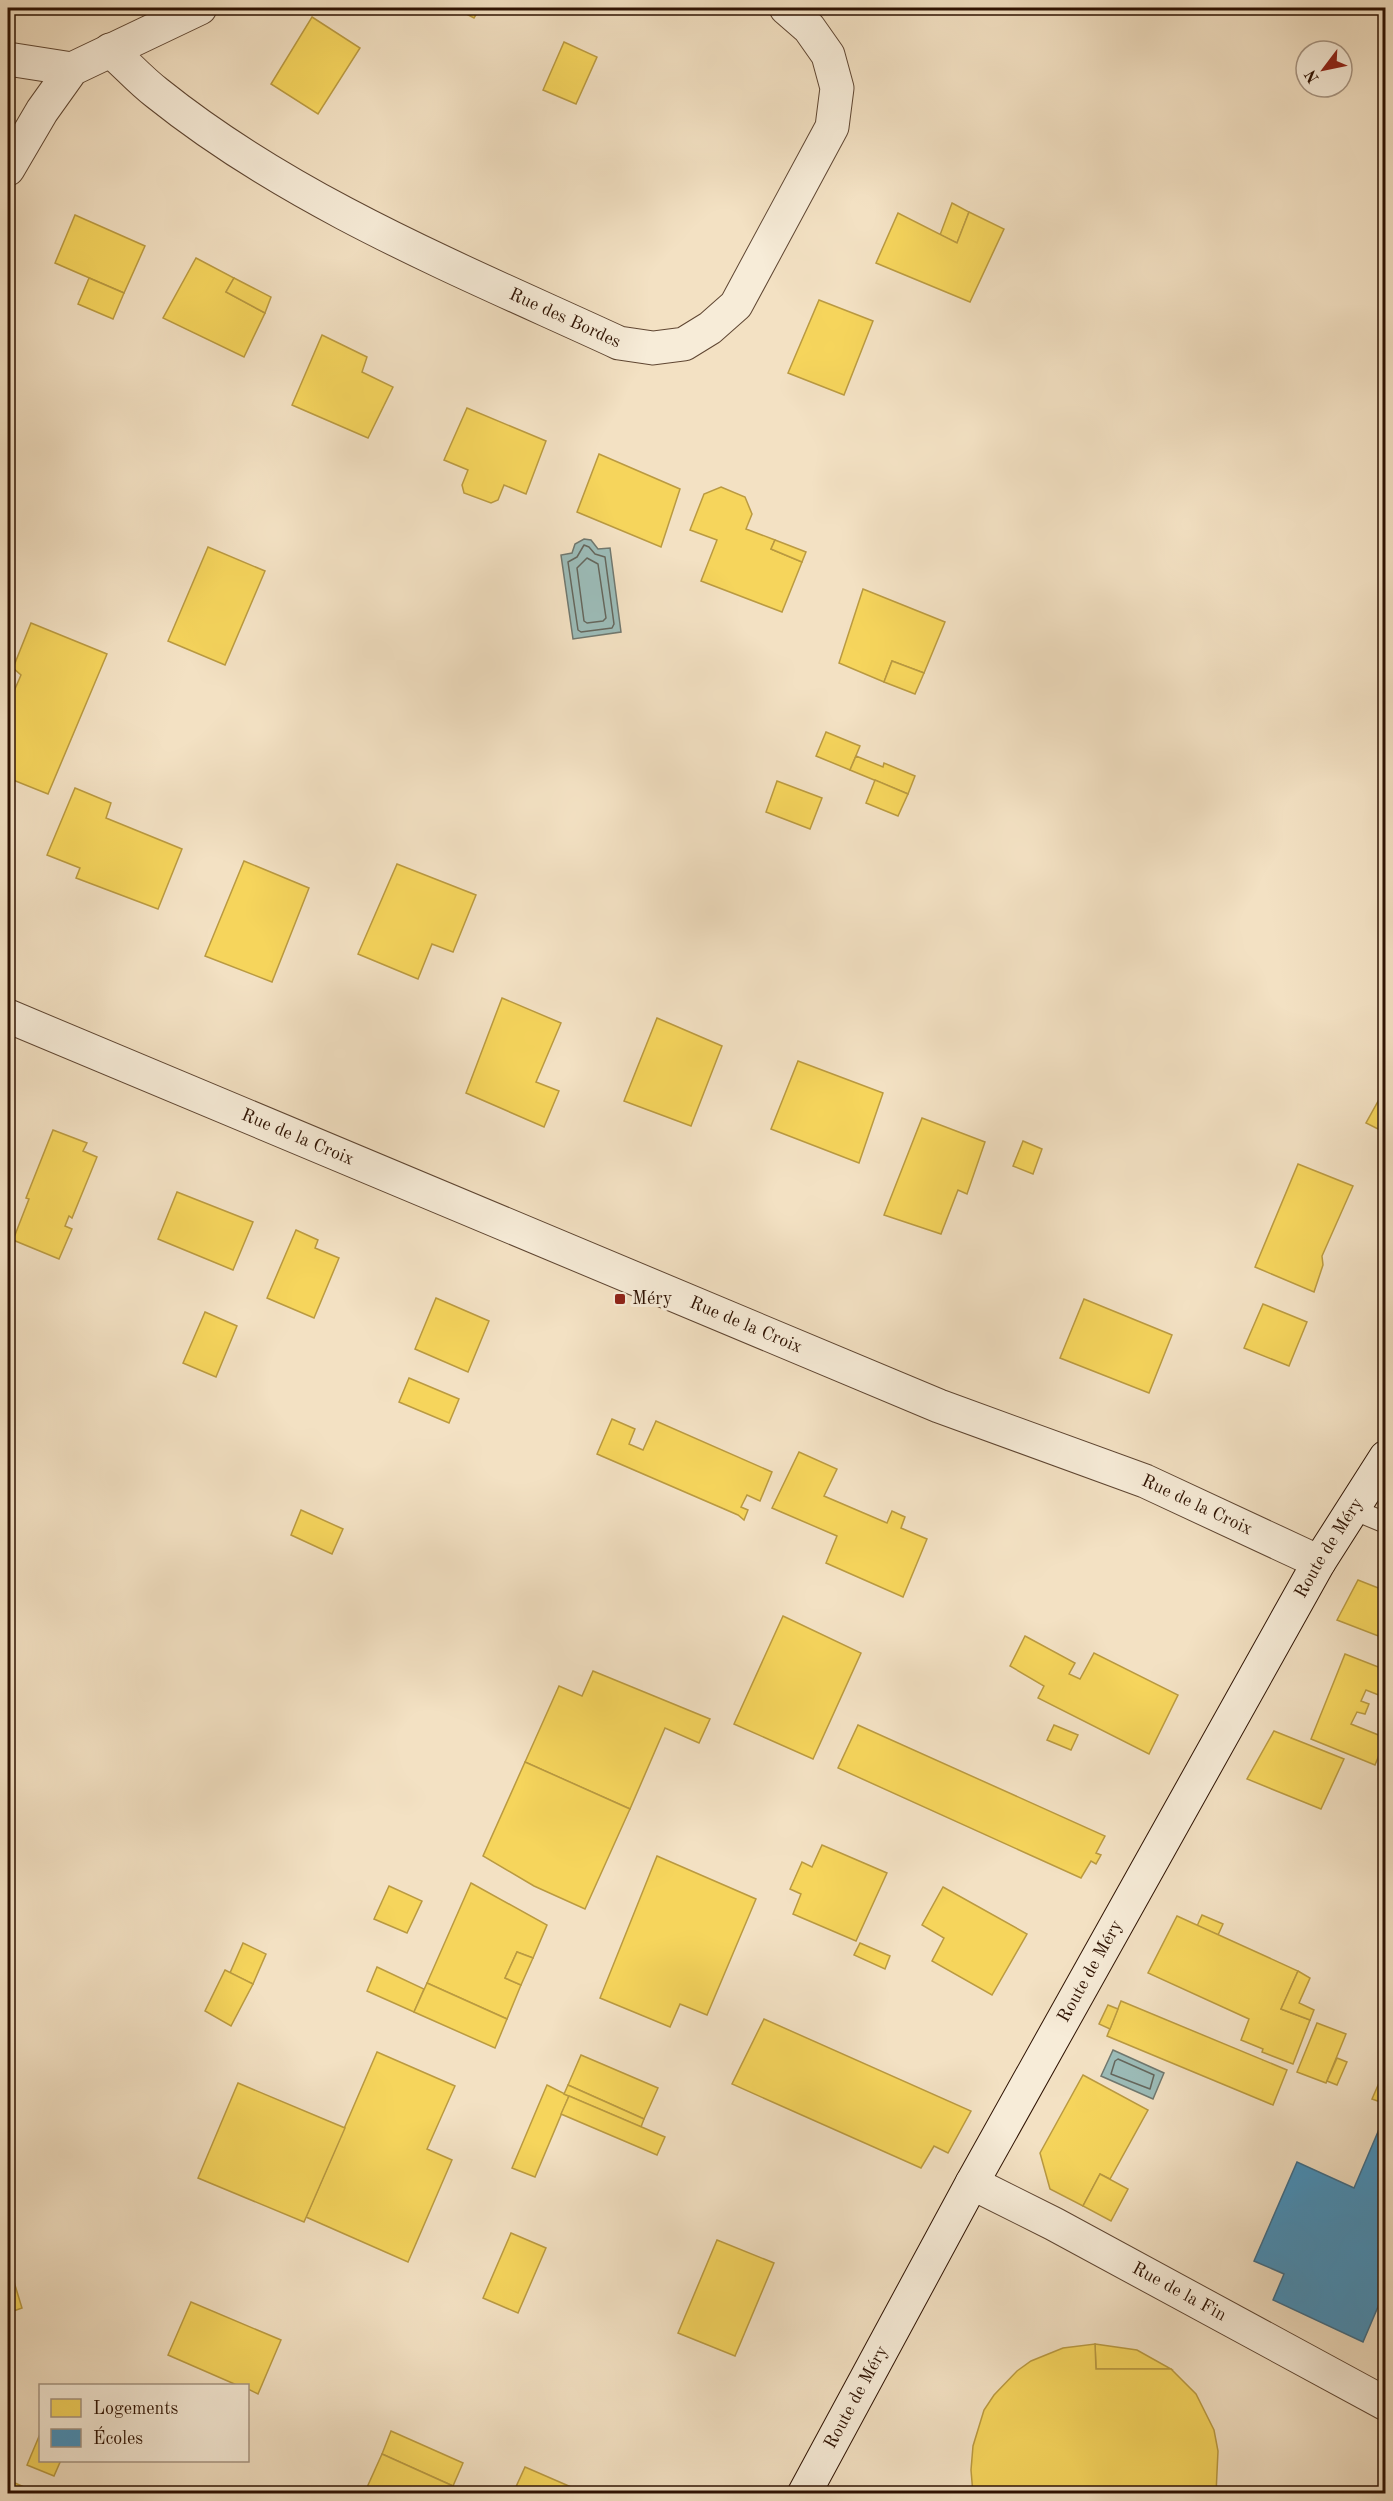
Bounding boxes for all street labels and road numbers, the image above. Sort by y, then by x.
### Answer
street label: Rue des Bordes [506,285,624,352]
street label: Rue de la Croix [239,1106,356,1169]
street label: Rue de la Croix [687,1294,805,1357]
street label: Rue de la Croix [1139,1472,1255,1539]
street label: Route de Méry [1292,1494,1367,1601]
street label: Route de Méry [1055,1917,1126,2025]
street label: Rue de la Fin [1129,2259,1229,2325]
street label: Route de Méry [821,2342,892,2452]

